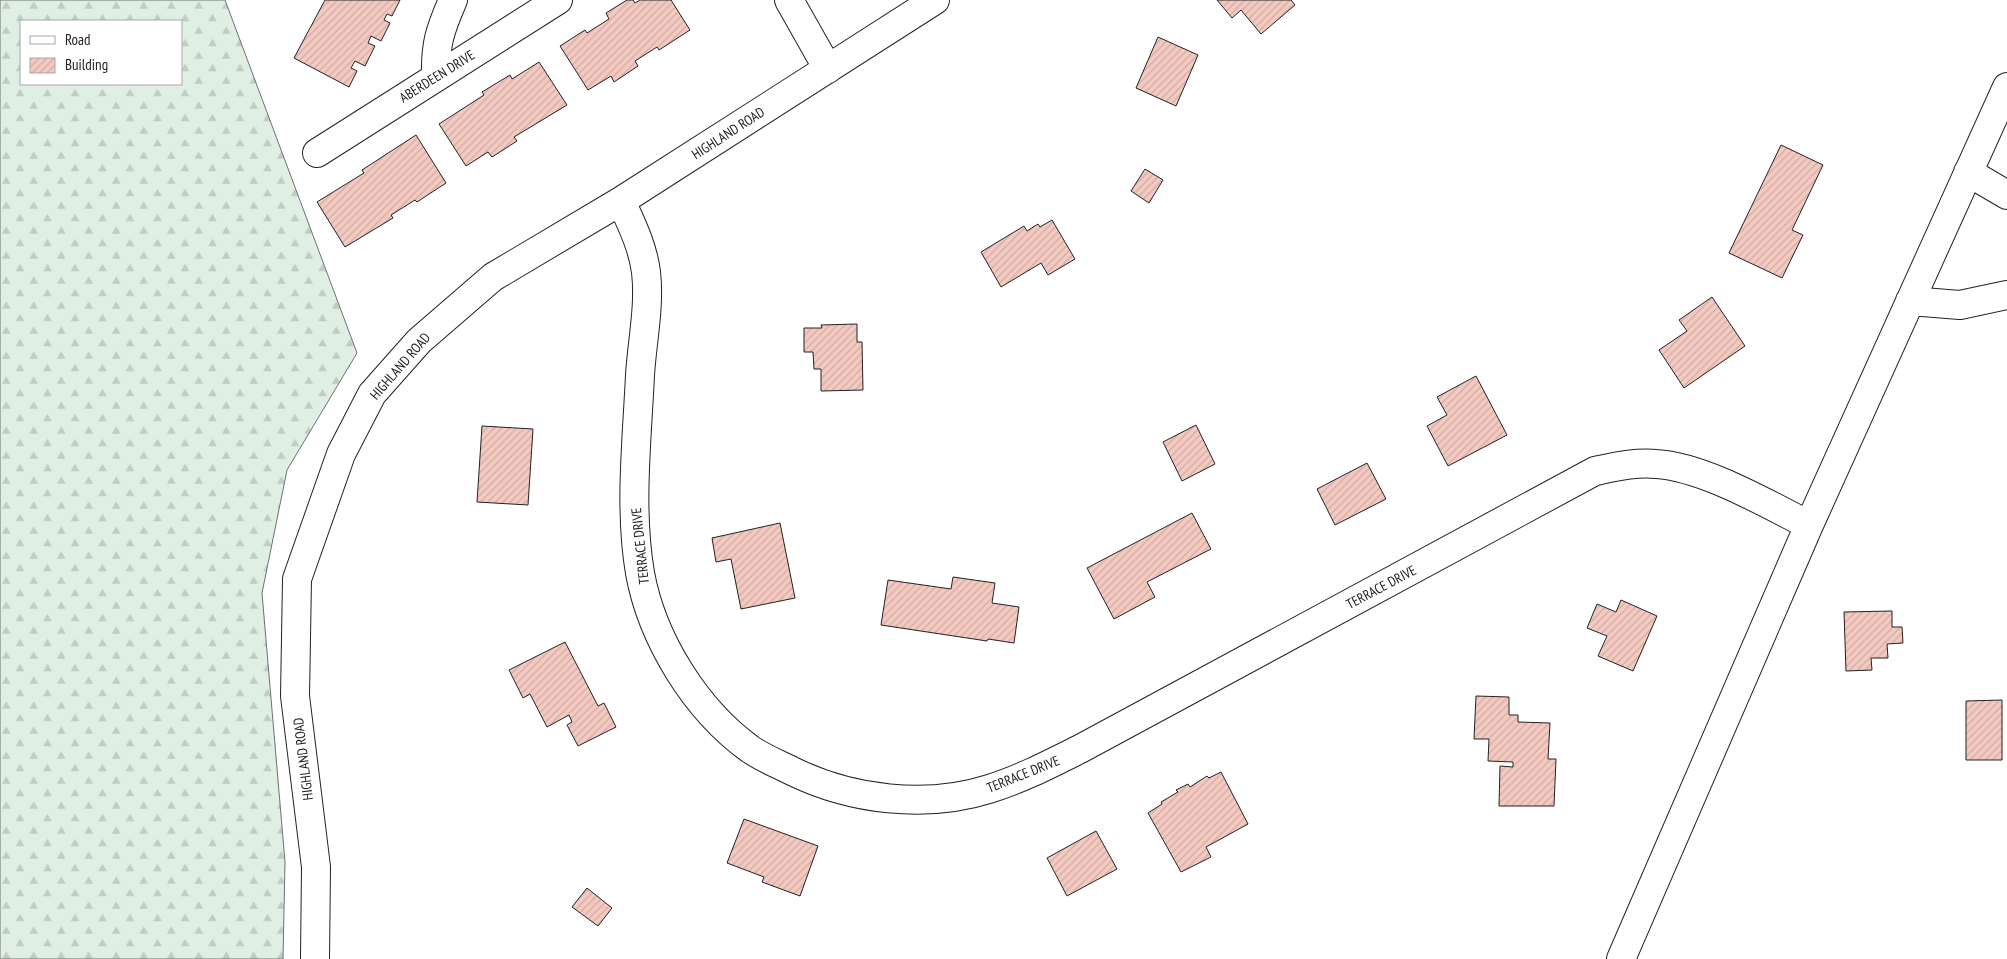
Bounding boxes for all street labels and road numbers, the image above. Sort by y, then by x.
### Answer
street label: ABERDEEN DRIVE [396,46,478,106]
street label: HIGHLAND ROAD [688,103,768,163]
street label: HIGHLAND ROAD [366,329,434,403]
street label: TERRACE DRIVE [627,507,653,585]
street label: TERRACE DRIVE [1343,561,1419,613]
street label: HIGHLAND ROAD [289,717,317,801]
street label: TERRACE DRIVE [984,751,1062,797]

